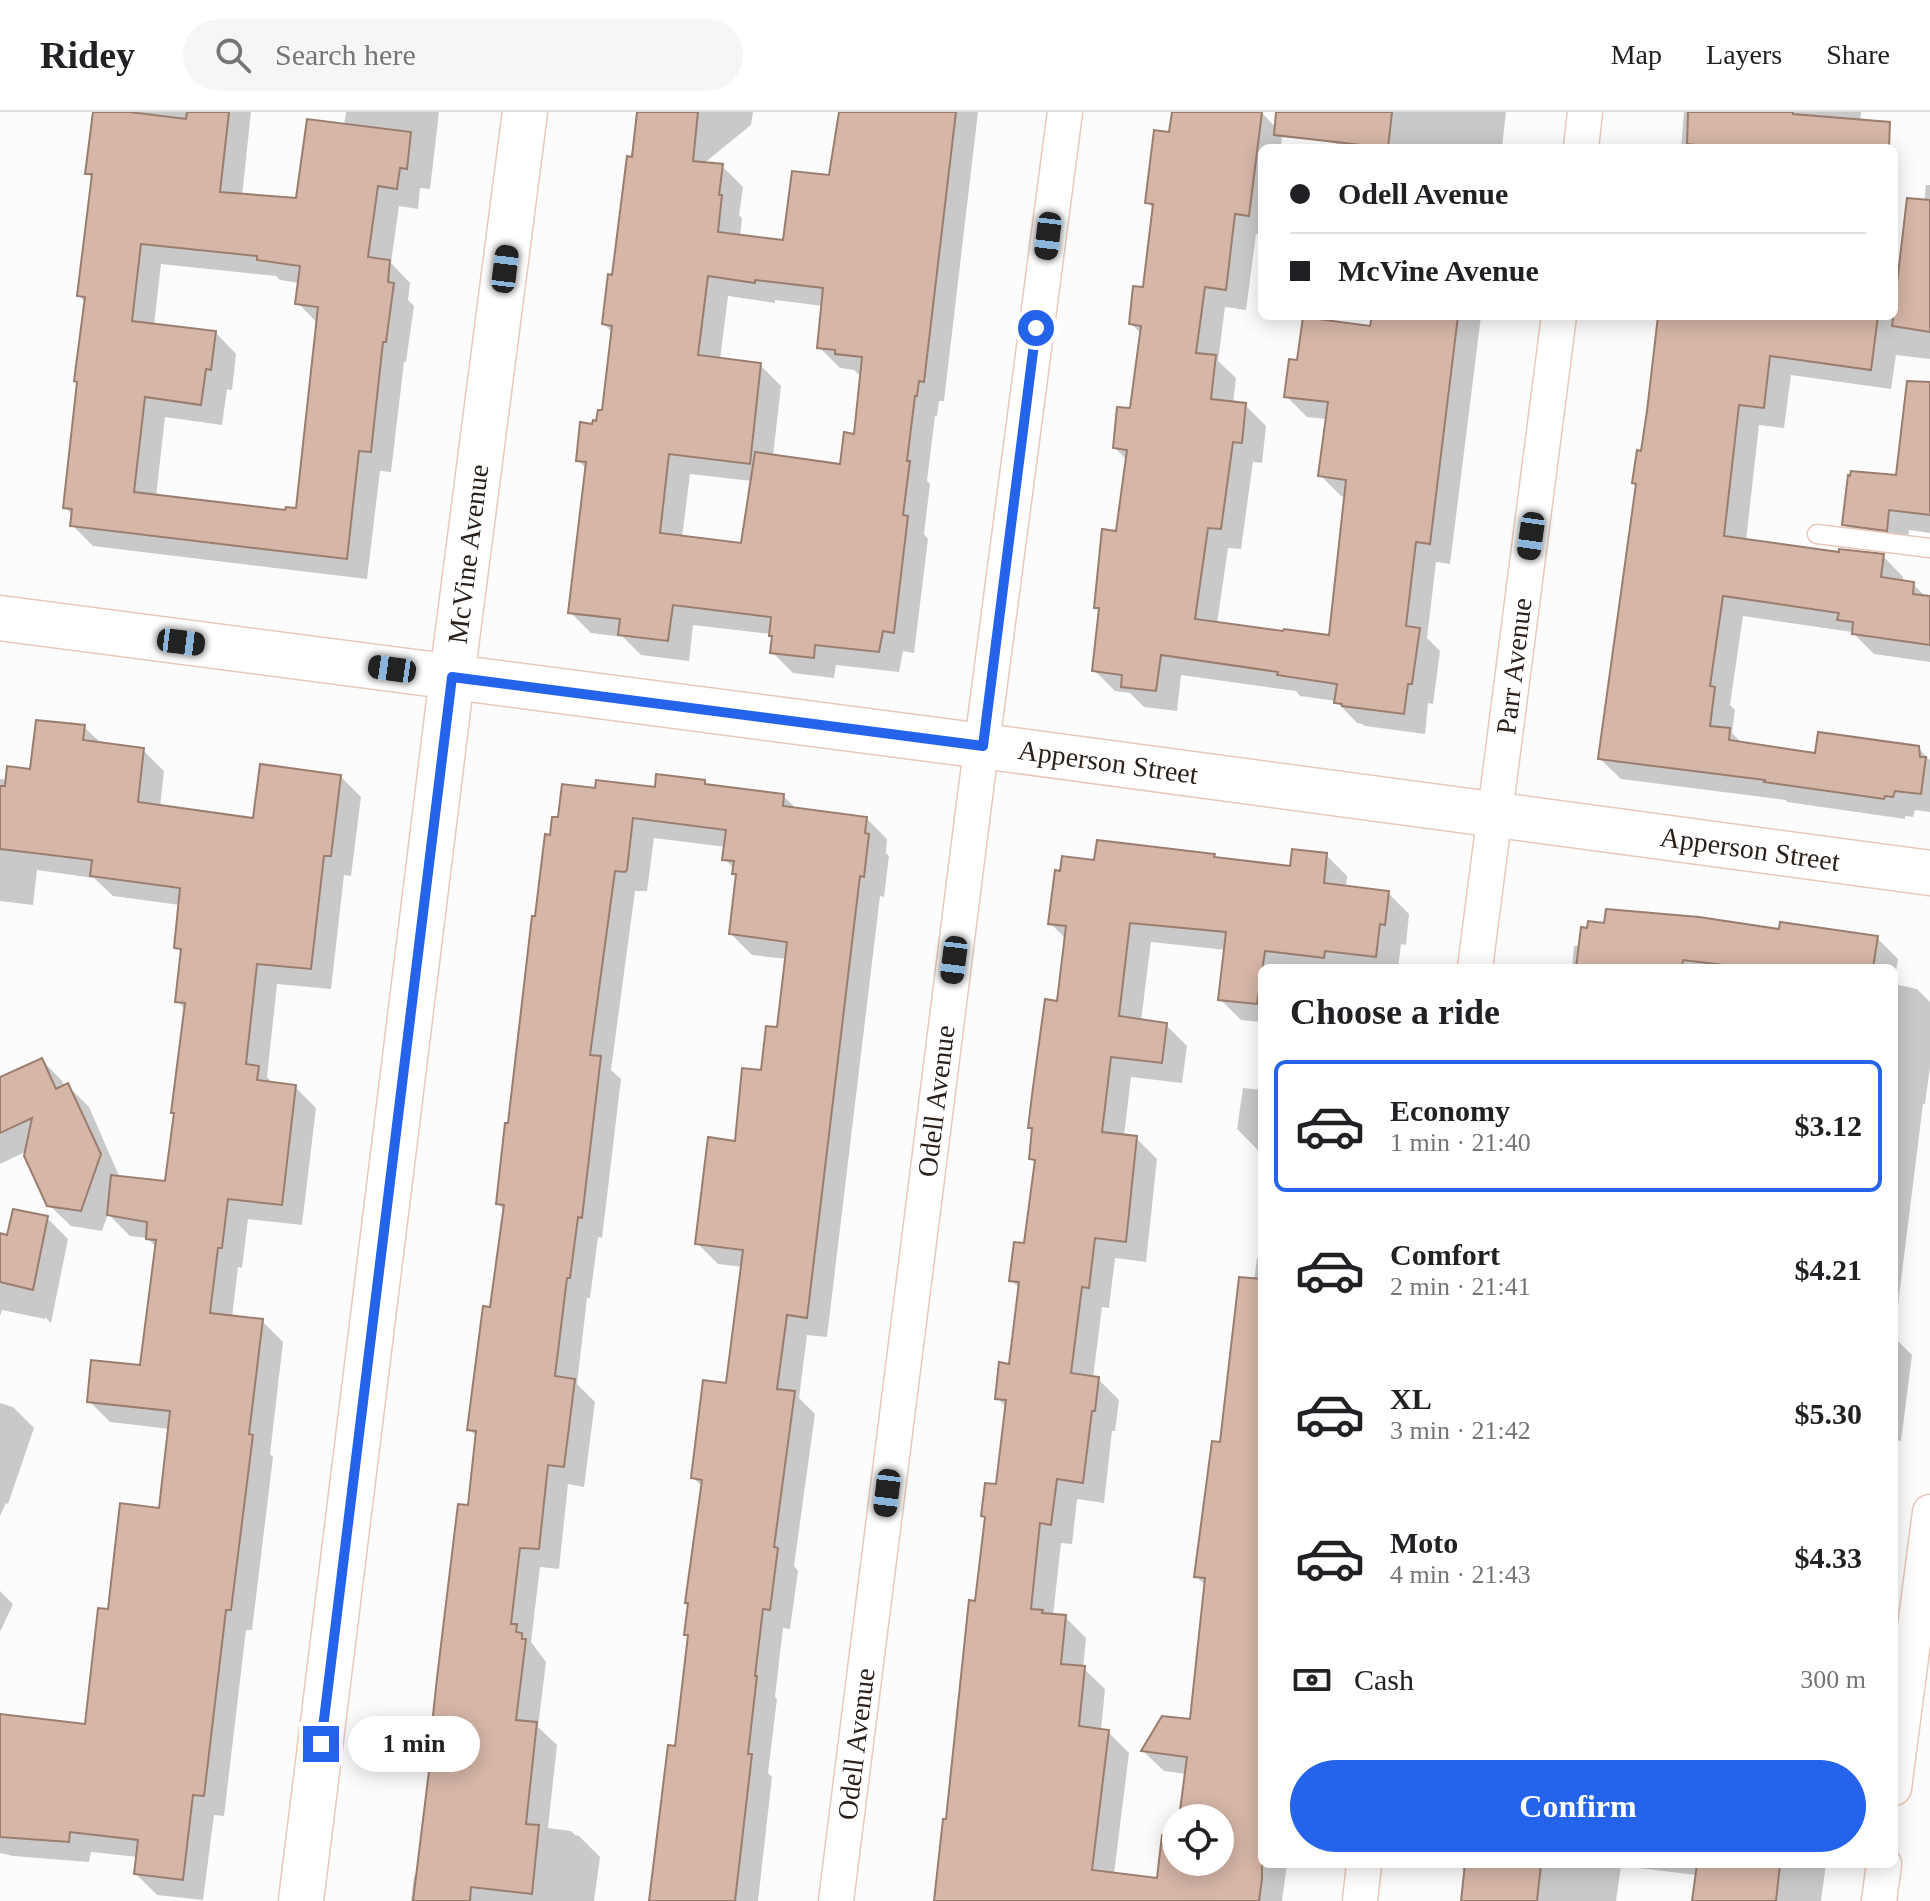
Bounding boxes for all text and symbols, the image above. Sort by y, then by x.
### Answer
search box [183,19,743,91]
icon: search [211,33,255,77]
text: Ridey [40,34,135,76]
text: Search here [275,38,416,71]
text: Map [1611,39,1662,70]
text: Layers [1706,39,1782,70]
text: Share [1826,39,1890,70]
text: Odell Avenue [1338,177,1508,210]
car [1033,211,1063,261]
car [490,244,520,294]
text: McVine Avenue [1338,254,1539,287]
route start [1018,310,1054,346]
street label: McVine Avenue [442,463,494,645]
car [1516,511,1546,561]
street label: Parr Avenue [1490,596,1538,736]
car [156,627,206,657]
car [367,654,417,684]
street label: Apperson Street [1016,734,1200,790]
street label: Apperson Street [1658,821,1842,877]
car [939,935,969,985]
text: Choose a ride [1290,992,1500,1032]
street label: Odell Avenue [911,1023,961,1179]
icon: car [1294,1090,1366,1162]
text: Economy [1390,1094,1510,1127]
text: $3.12 [1795,1109,1862,1142]
text: 1 min · 21:40 [1390,1128,1531,1157]
icon: car [1294,1234,1366,1306]
text: Comfort [1390,1238,1500,1271]
text: $4.21 [1795,1253,1862,1286]
text: 2 min · 21:41 [1390,1272,1531,1301]
icon: car [1294,1378,1366,1450]
text: XL [1390,1382,1432,1415]
text: $5.30 [1795,1397,1862,1430]
text: 3 min · 21:42 [1390,1416,1531,1445]
car [872,1468,902,1518]
icon: car [1294,1522,1366,1594]
text: Moto [1390,1526,1458,1559]
text: $4.33 [1795,1541,1862,1574]
text: 4 min · 21:43 [1390,1560,1531,1589]
icon: cash [1290,1658,1334,1702]
text: Cash [1354,1663,1414,1696]
text: 300 m [1800,1665,1866,1694]
street label: Odell Avenue [831,1666,881,1822]
callout: 1 min [349,1716,481,1772]
route end [303,1726,339,1762]
text: 1 min [383,1729,445,1758]
button: Confirm [1290,1760,1866,1852]
map controls [1162,1804,1234,1876]
button: locate [1162,1804,1234,1876]

